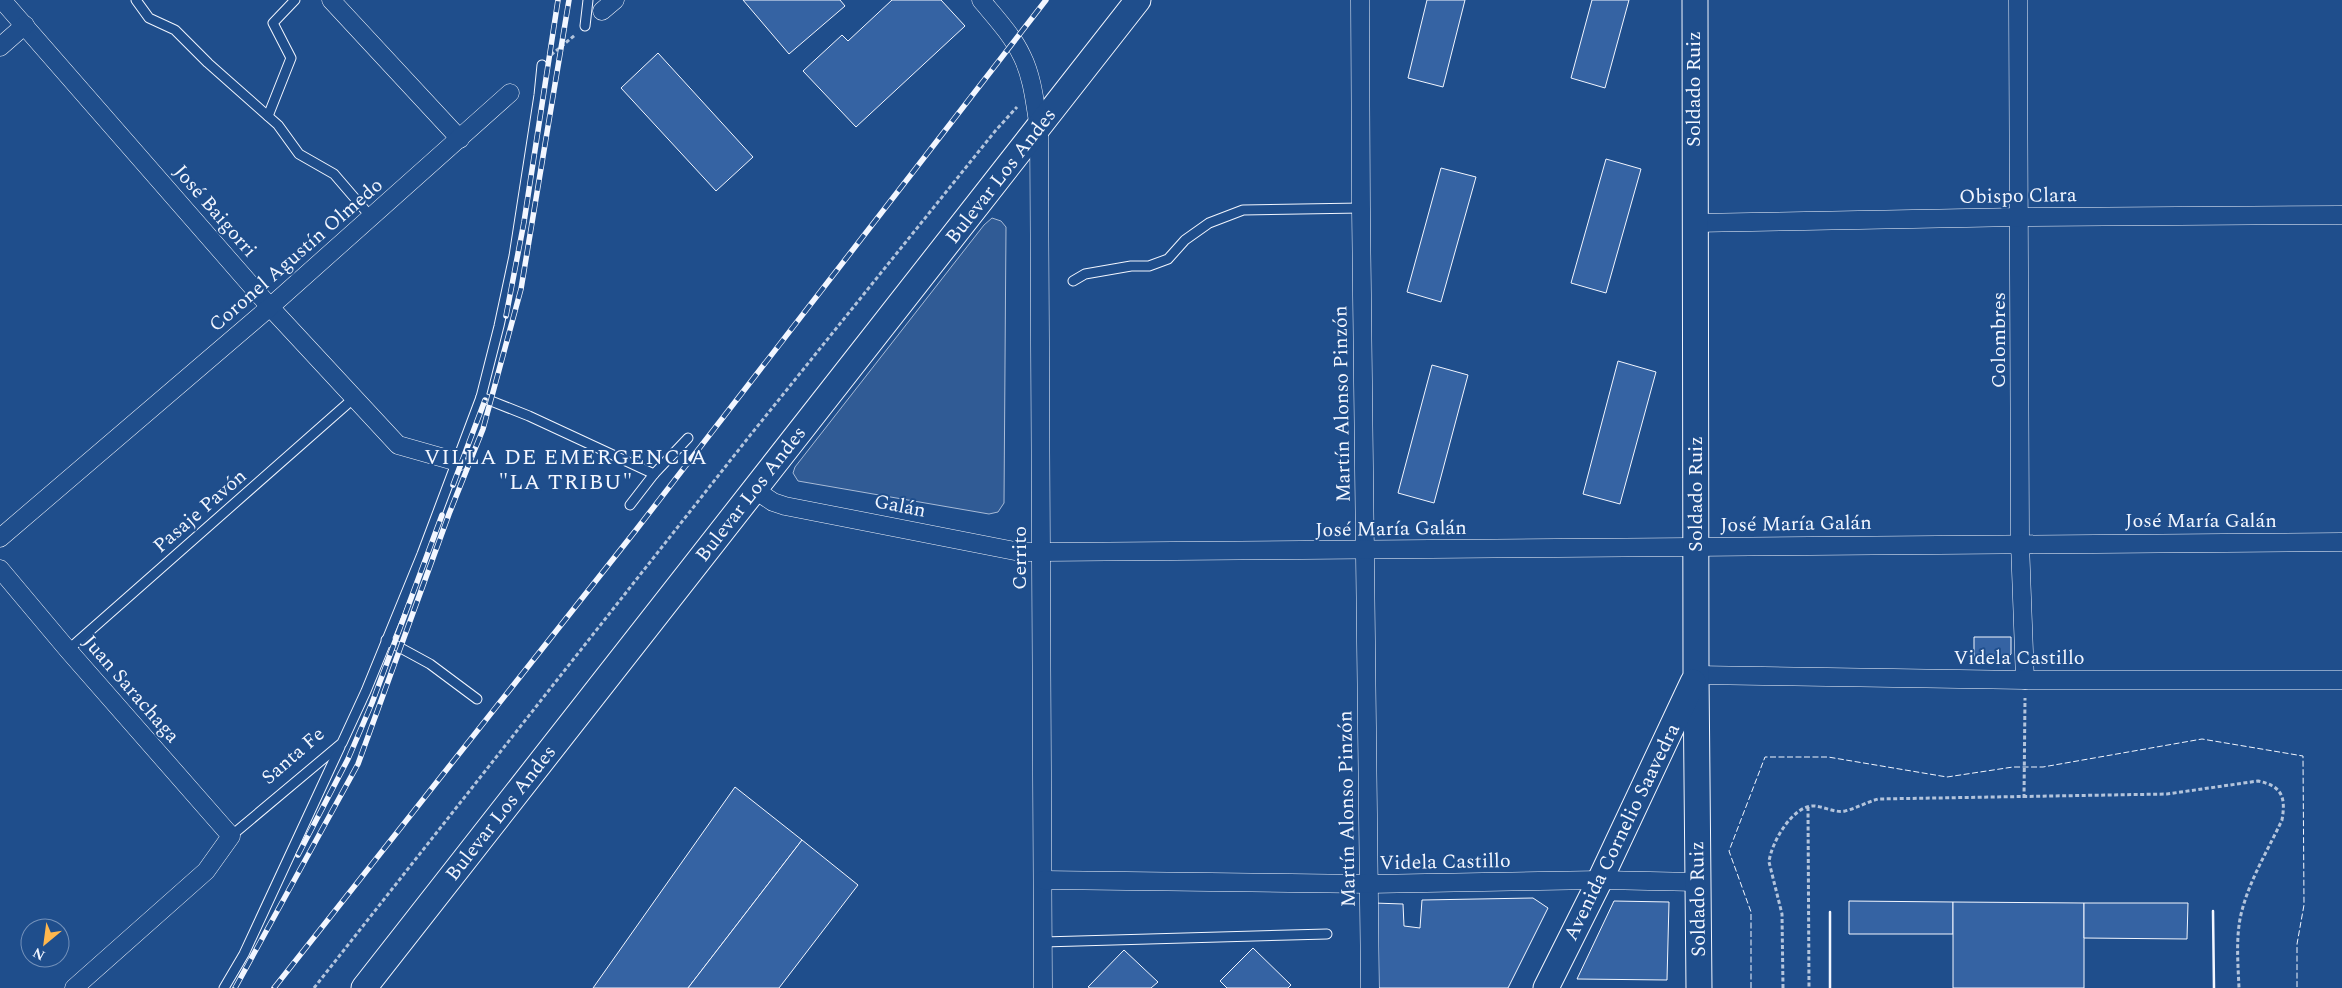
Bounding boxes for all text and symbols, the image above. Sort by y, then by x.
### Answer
street label: Soldado Ruiz [1679,31,1709,147]
street label: Bulevar Los Andes [938,102,1064,250]
street label: José Baigorri [166,158,264,264]
street label: Coronel Agustín Olmedo [202,171,390,339]
street label: Obispo Clara [1959,180,2077,212]
street label: Colombres [1984,292,2014,388]
street label: Martín Alonso Pinzón [1325,305,1359,503]
street label: Bulevar Los Andes [688,420,814,568]
street label: Soldado Ruiz [1681,436,1711,552]
district label: VILLA DE EMERGENCIA "LA TRIBU" [424,441,708,499]
street label: Pasaje Pavón [146,462,254,560]
street label: Galán [871,486,929,526]
street label: José María Galán [2125,506,2277,536]
street label: José María Galán [1720,508,1872,540]
street label: José María Galán [1315,513,1467,545]
street label: Cerrito [1005,526,1035,590]
street label: Juan Sarachaga [75,628,187,750]
street label: Videla Castillo [1953,643,2085,673]
street label: Martín Alonso Pinzón [1330,710,1364,908]
street label: Avenida Cornelio Saavedra [1556,718,1688,946]
street label: Santa Fe [255,720,331,792]
street label: Bulevar Los Andes [438,739,564,887]
street label: Soldado Ruiz [1682,841,1714,957]
street label: Videla Castillo [1379,846,1511,878]
north arrow [20,918,70,968]
text: N [29,942,49,966]

